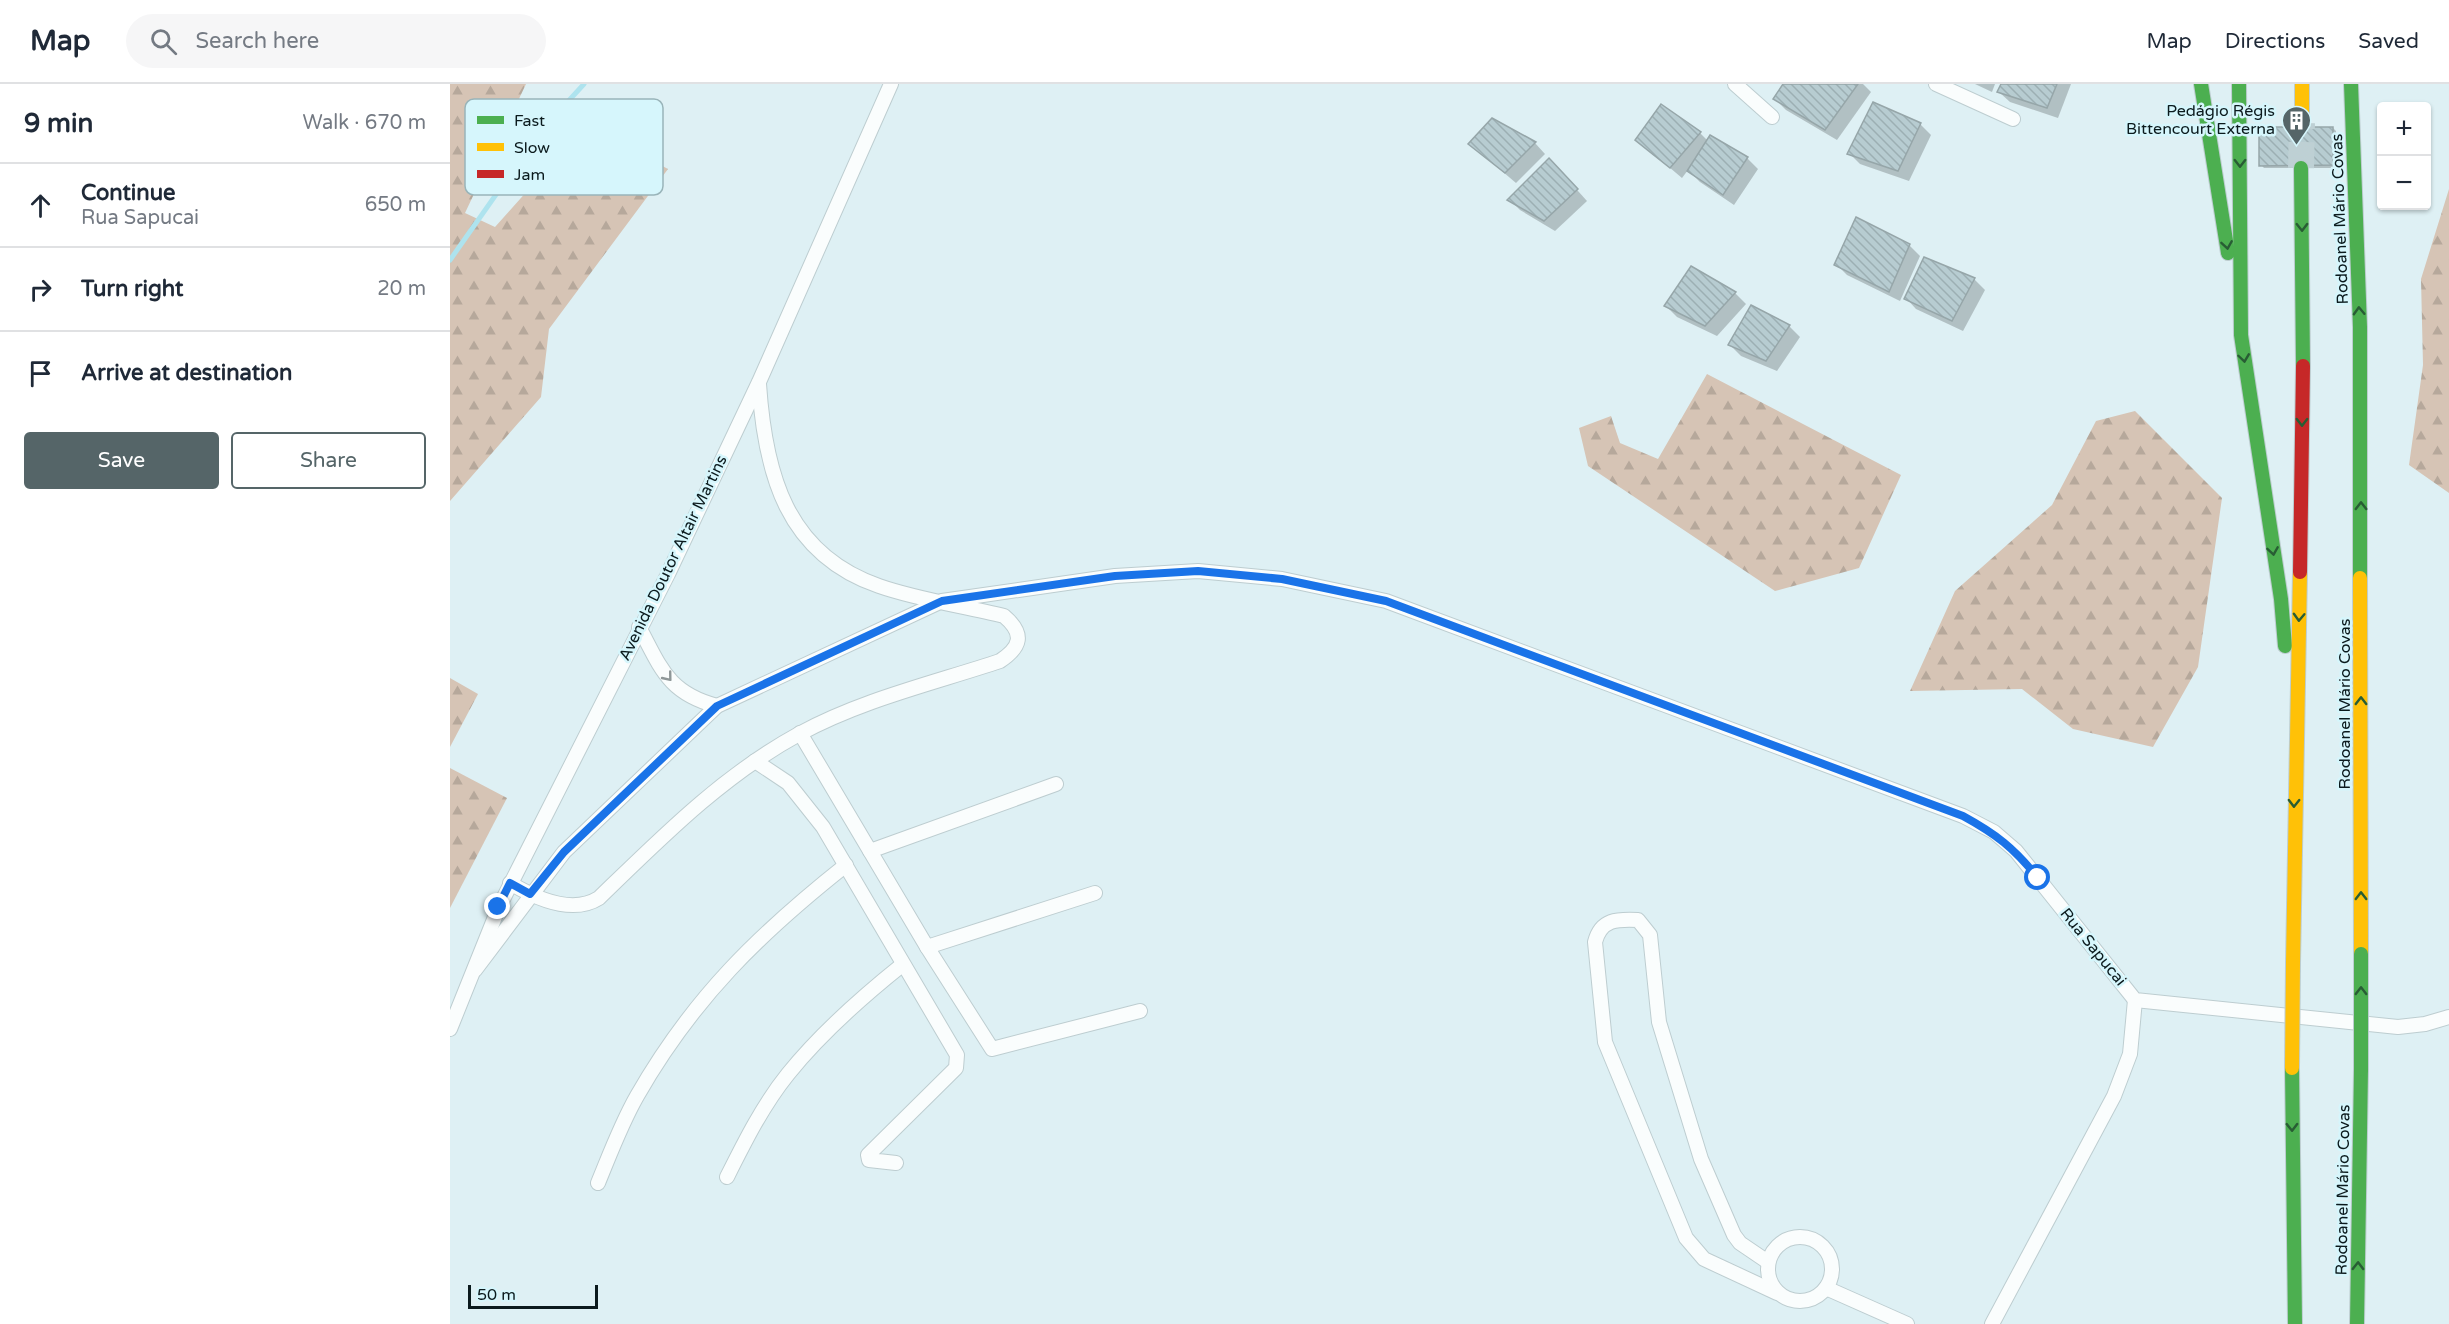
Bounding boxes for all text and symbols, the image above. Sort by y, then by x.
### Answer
search box [126,14,546,68]
text: Map [30,24,90,58]
icon: search [147,25,180,58]
text: Search here [195,28,319,54]
text: Map [2146,29,2192,54]
text: Directions [2225,29,2325,54]
text: Saved [2358,29,2419,54]
legend [465,99,663,195]
place label: Pedágio Régis Bittencourt Externa [2126,101,2275,139]
map controls [2377,102,2431,210]
button: + [2377,102,2431,156]
building icon: Pedágio Régis Bittencourt Externa [2280,104,2312,146]
text: 9 min [24,108,93,139]
text: Walk · 670 m [303,111,426,135]
text: Fast [514,111,545,131]
street label: Rodoanel Mário Covas [2327,133,2353,305]
text: Slow [514,138,550,158]
button: − [2377,156,2431,210]
one-way arrow [2234,159,2246,168]
text: Jam [514,165,545,185]
text: Continue [81,180,176,206]
icon: ahead [24,189,57,222]
text: 650 m [365,193,426,217]
text: Rua Sapucai [81,206,199,230]
one-way arrow [2296,222,2309,231]
one-way arrow [2220,241,2232,250]
icon: right [24,273,57,306]
text: Turn right [81,276,183,302]
text: 20 m [377,277,426,301]
one-way arrow [2353,306,2366,315]
one-way arrow [2238,354,2250,363]
icon: arrive [24,357,57,390]
text: Arrive at destination [81,360,292,386]
one-way arrow [2296,417,2308,426]
button: Save [24,432,219,489]
button: Share [231,432,426,489]
street label: Avenida Doutor Altair Martins [614,452,732,664]
one-way arrow [2355,501,2367,510]
one-way arrow [2267,546,2279,556]
one-way arrow [2293,612,2306,621]
street label: Rodoanel Mário Covas [2335,619,2355,789]
one-way arrow [661,670,672,681]
one-way arrow [2355,696,2367,705]
one-way arrow [2288,799,2300,808]
route start [2024,864,2050,890]
one-way arrow [2355,891,2367,900]
route end [484,893,510,919]
street label: Rua Sapucai [2055,904,2131,990]
one-way arrow [2355,986,2367,995]
street label: Rodoanel Mário Covas [2332,1104,2354,1276]
one-way arrow [2286,1122,2299,1131]
one-way arrow [2352,1261,2364,1270]
scale bar [468,1282,598,1310]
text: 50 m [477,1285,516,1305]

